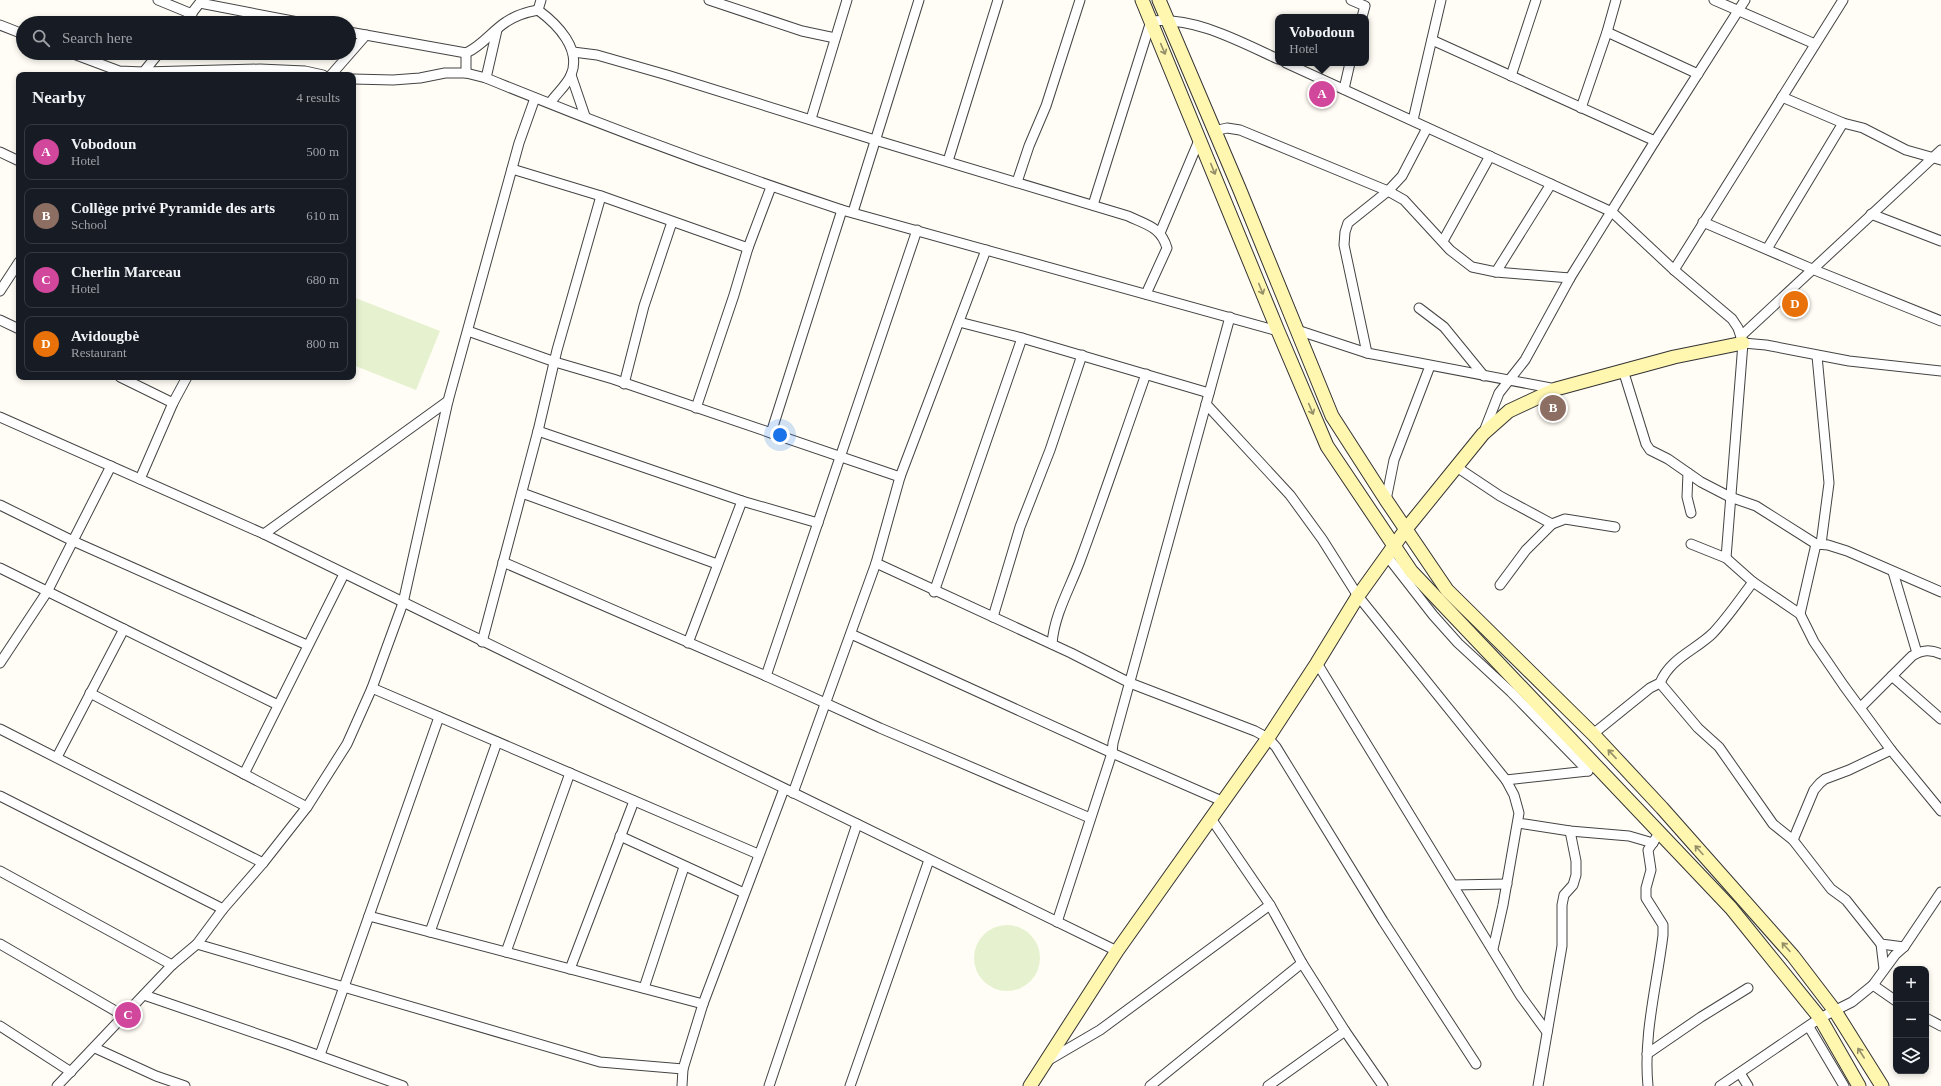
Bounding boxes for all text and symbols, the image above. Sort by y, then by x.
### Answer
popup [1275,14,1369,66]
search box [16,16,356,60]
text: Vobodoun [1289,24,1355,40]
icon: search [30,27,52,49]
text: Search here [62,30,132,46]
text: Hotel [1289,41,1318,56]
one-way arrow [1159,42,1167,54]
pin: A [1309,79,1335,109]
text: Nearby [32,88,86,107]
text: 4 results [296,90,340,105]
text: Vobodoun [71,136,136,152]
text: A [41,144,51,159]
text: 500 m [306,144,339,159]
text: Hotel [71,153,100,168]
one-way arrow [1209,162,1217,174]
text: Collège privé Pyramide des arts [71,200,275,216]
text: B [42,208,50,223]
text: 610 m [306,208,339,223]
text: School [71,217,107,232]
text: Cherlin Marceau [71,264,181,280]
text: C [41,272,51,287]
text: 680 m [306,272,339,287]
text: Hotel [71,281,100,296]
one-way arrow [1258,283,1265,295]
pin: D [1782,289,1808,319]
text: Avidougbè [71,328,139,344]
text: D [41,336,51,351]
text: 800 m [306,336,339,351]
text: Restaurant [71,345,127,360]
pin: B [1540,393,1566,423]
one-way arrow [1308,403,1316,415]
your location [770,425,790,445]
one-way arrow [1607,749,1616,759]
one-way arrow [1695,845,1704,855]
one-way arrow [1781,942,1790,952]
map controls [1893,966,1929,1074]
button: + [1893,966,1929,1002]
pin: C [115,1000,141,1030]
button: − [1893,1002,1929,1038]
button: layers [1893,1038,1929,1074]
one-way arrow [1857,1048,1865,1059]

